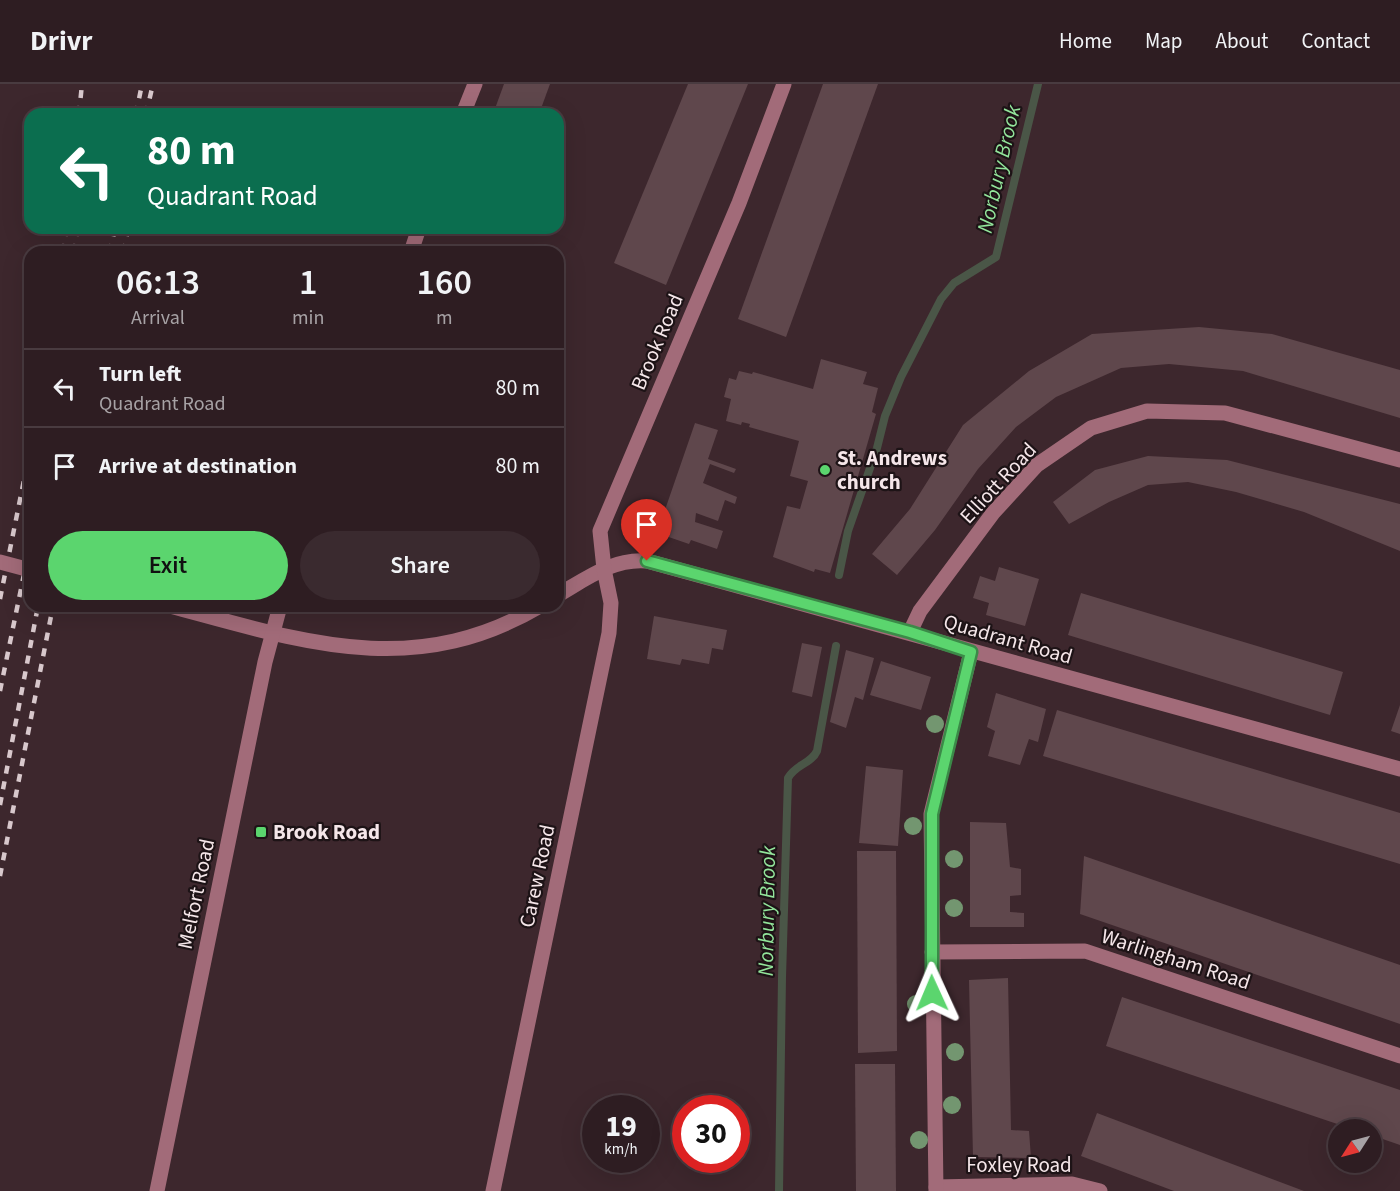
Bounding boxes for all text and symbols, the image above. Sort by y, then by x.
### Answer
text: Drivr [30,21,92,61]
text: Home [1059,26,1112,56]
text: Map [1145,26,1183,56]
text: About [1216,26,1268,56]
text: Contact [1301,26,1370,56]
water label: Norbury Brook [969,101,1029,236]
text: 80 m [147,121,236,181]
icon: left [48,132,126,210]
text: Quadrant Road [147,177,318,216]
text: 06:13 [116,257,200,308]
text: 1 [299,257,317,308]
text: 160 [416,257,472,308]
street label: Brook Road [623,289,691,395]
text: Arrival [131,304,185,332]
text: min [292,304,324,332]
text: m [436,304,452,332]
text: Turn left [99,358,181,390]
icon: left [48,372,81,405]
text: 80 m [495,372,540,404]
text: Quadrant Road [99,390,226,418]
street label: Elliott Road [953,436,1043,530]
place label: St. Andrews church [837,443,947,497]
icon: arrive [48,450,81,483]
text: Arrive at destination [99,450,297,482]
text: 80 m [495,450,540,482]
marker: St. Andrews church [818,463,832,477]
pin [621,499,672,561]
icon: arrive [630,508,663,541]
button: Exit [48,531,288,600]
button: Share [300,531,540,600]
street label: Quadrant Road [940,606,1076,672]
place label: Brook Road [273,817,380,847]
street label: Carew Road [511,822,563,930]
marker: Brook Road [254,825,268,839]
street label: Melfort Road [170,836,222,952]
water label: Norbury Brook [750,845,784,977]
street label: Warlingham Road [1098,921,1254,997]
position arrow [900,961,964,1025]
speed limit sign: 30 [672,1095,750,1173]
text: 19 [605,1105,637,1148]
north arrow [1328,1119,1382,1173]
map controls [1328,1119,1382,1173]
text: km/h [604,1139,638,1160]
street label: Foxley Road [966,1150,1072,1180]

